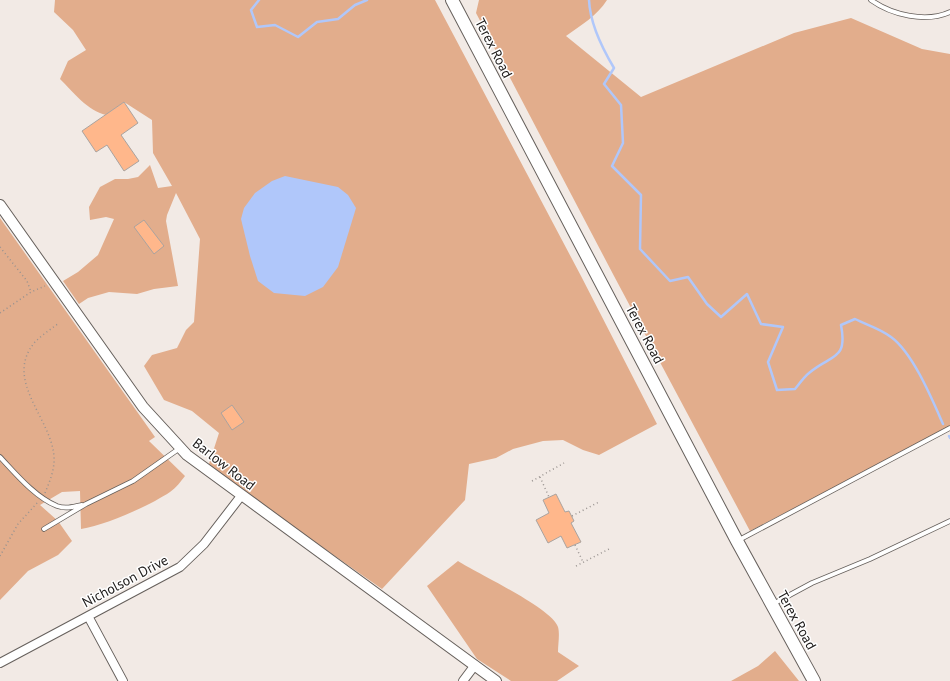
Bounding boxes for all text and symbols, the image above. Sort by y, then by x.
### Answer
street label: Terex Road [471,15,517,81]
street label: Terex Road [622,301,668,367]
street label: Barlow Road [189,434,259,494]
street label: Nicholson Drive [79,551,171,611]
street label: Terex Road [773,587,821,653]

